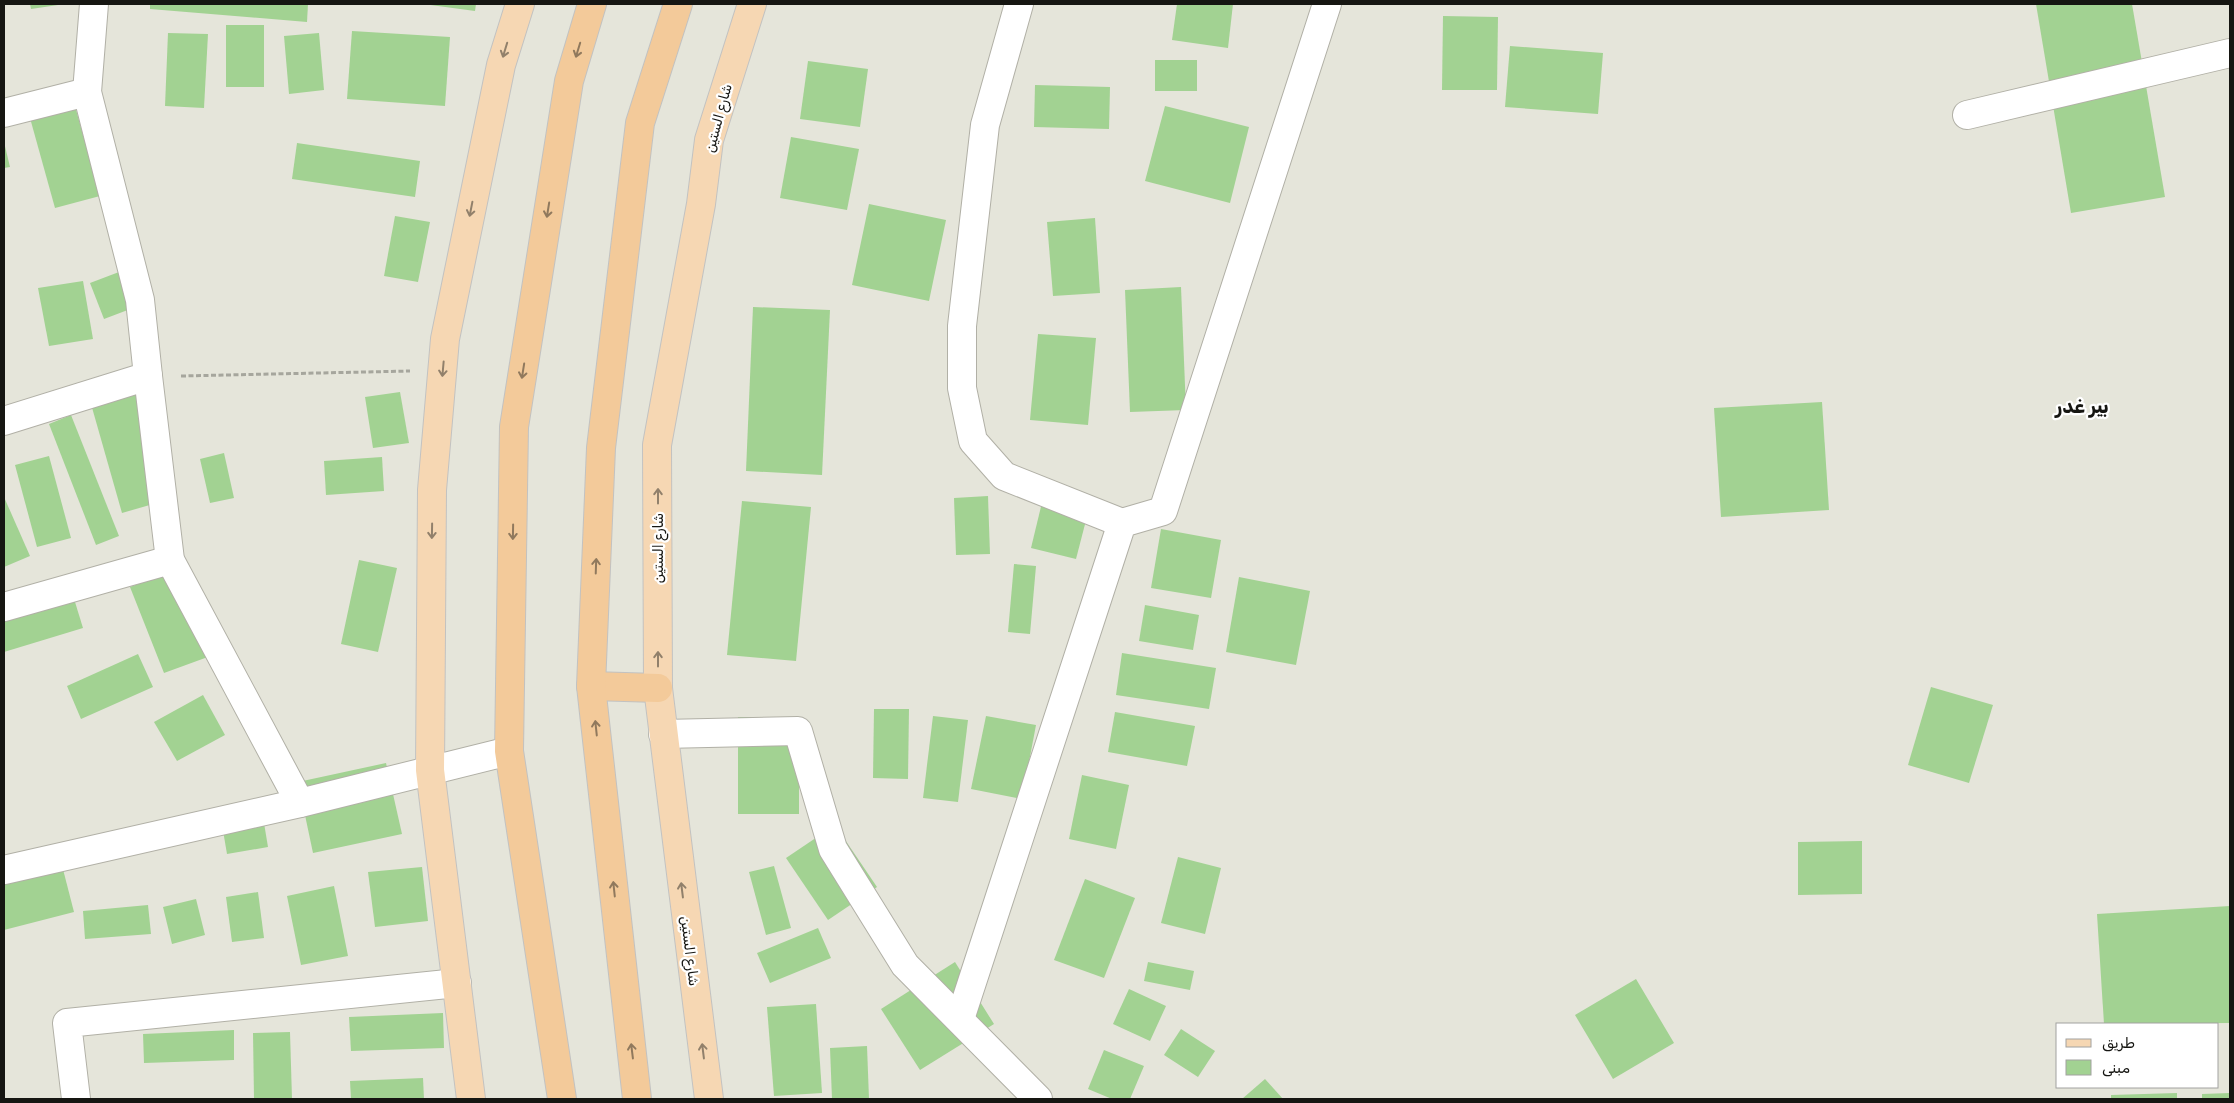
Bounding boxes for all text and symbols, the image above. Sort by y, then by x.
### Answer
one-way arrow [500,42,510,58]
one-way arrow [572,42,582,58]
street label: شارع الستين [701,82,738,155]
one-way arrow [466,201,476,217]
one-way arrow [543,202,553,218]
one-way arrow [438,361,447,377]
one-way arrow [518,362,528,378]
district label: بير غدر [2054,395,2109,418]
one-way arrow [653,488,662,504]
street label: شارع الستين [650,513,669,583]
one-way arrow [427,522,437,539]
one-way arrow [508,524,518,540]
one-way arrow [591,558,601,574]
one-way arrow [653,651,663,667]
one-way arrow [591,720,601,736]
one-way arrow [609,882,619,898]
one-way arrow [677,882,687,898]
street label: شارع الستين [675,915,702,987]
legend [2056,1023,2219,1088]
text: طريق [2102,1034,2135,1052]
one-way arrow [627,1043,637,1059]
one-way arrow [698,1043,708,1059]
text: مبنى [2102,1059,2130,1077]

